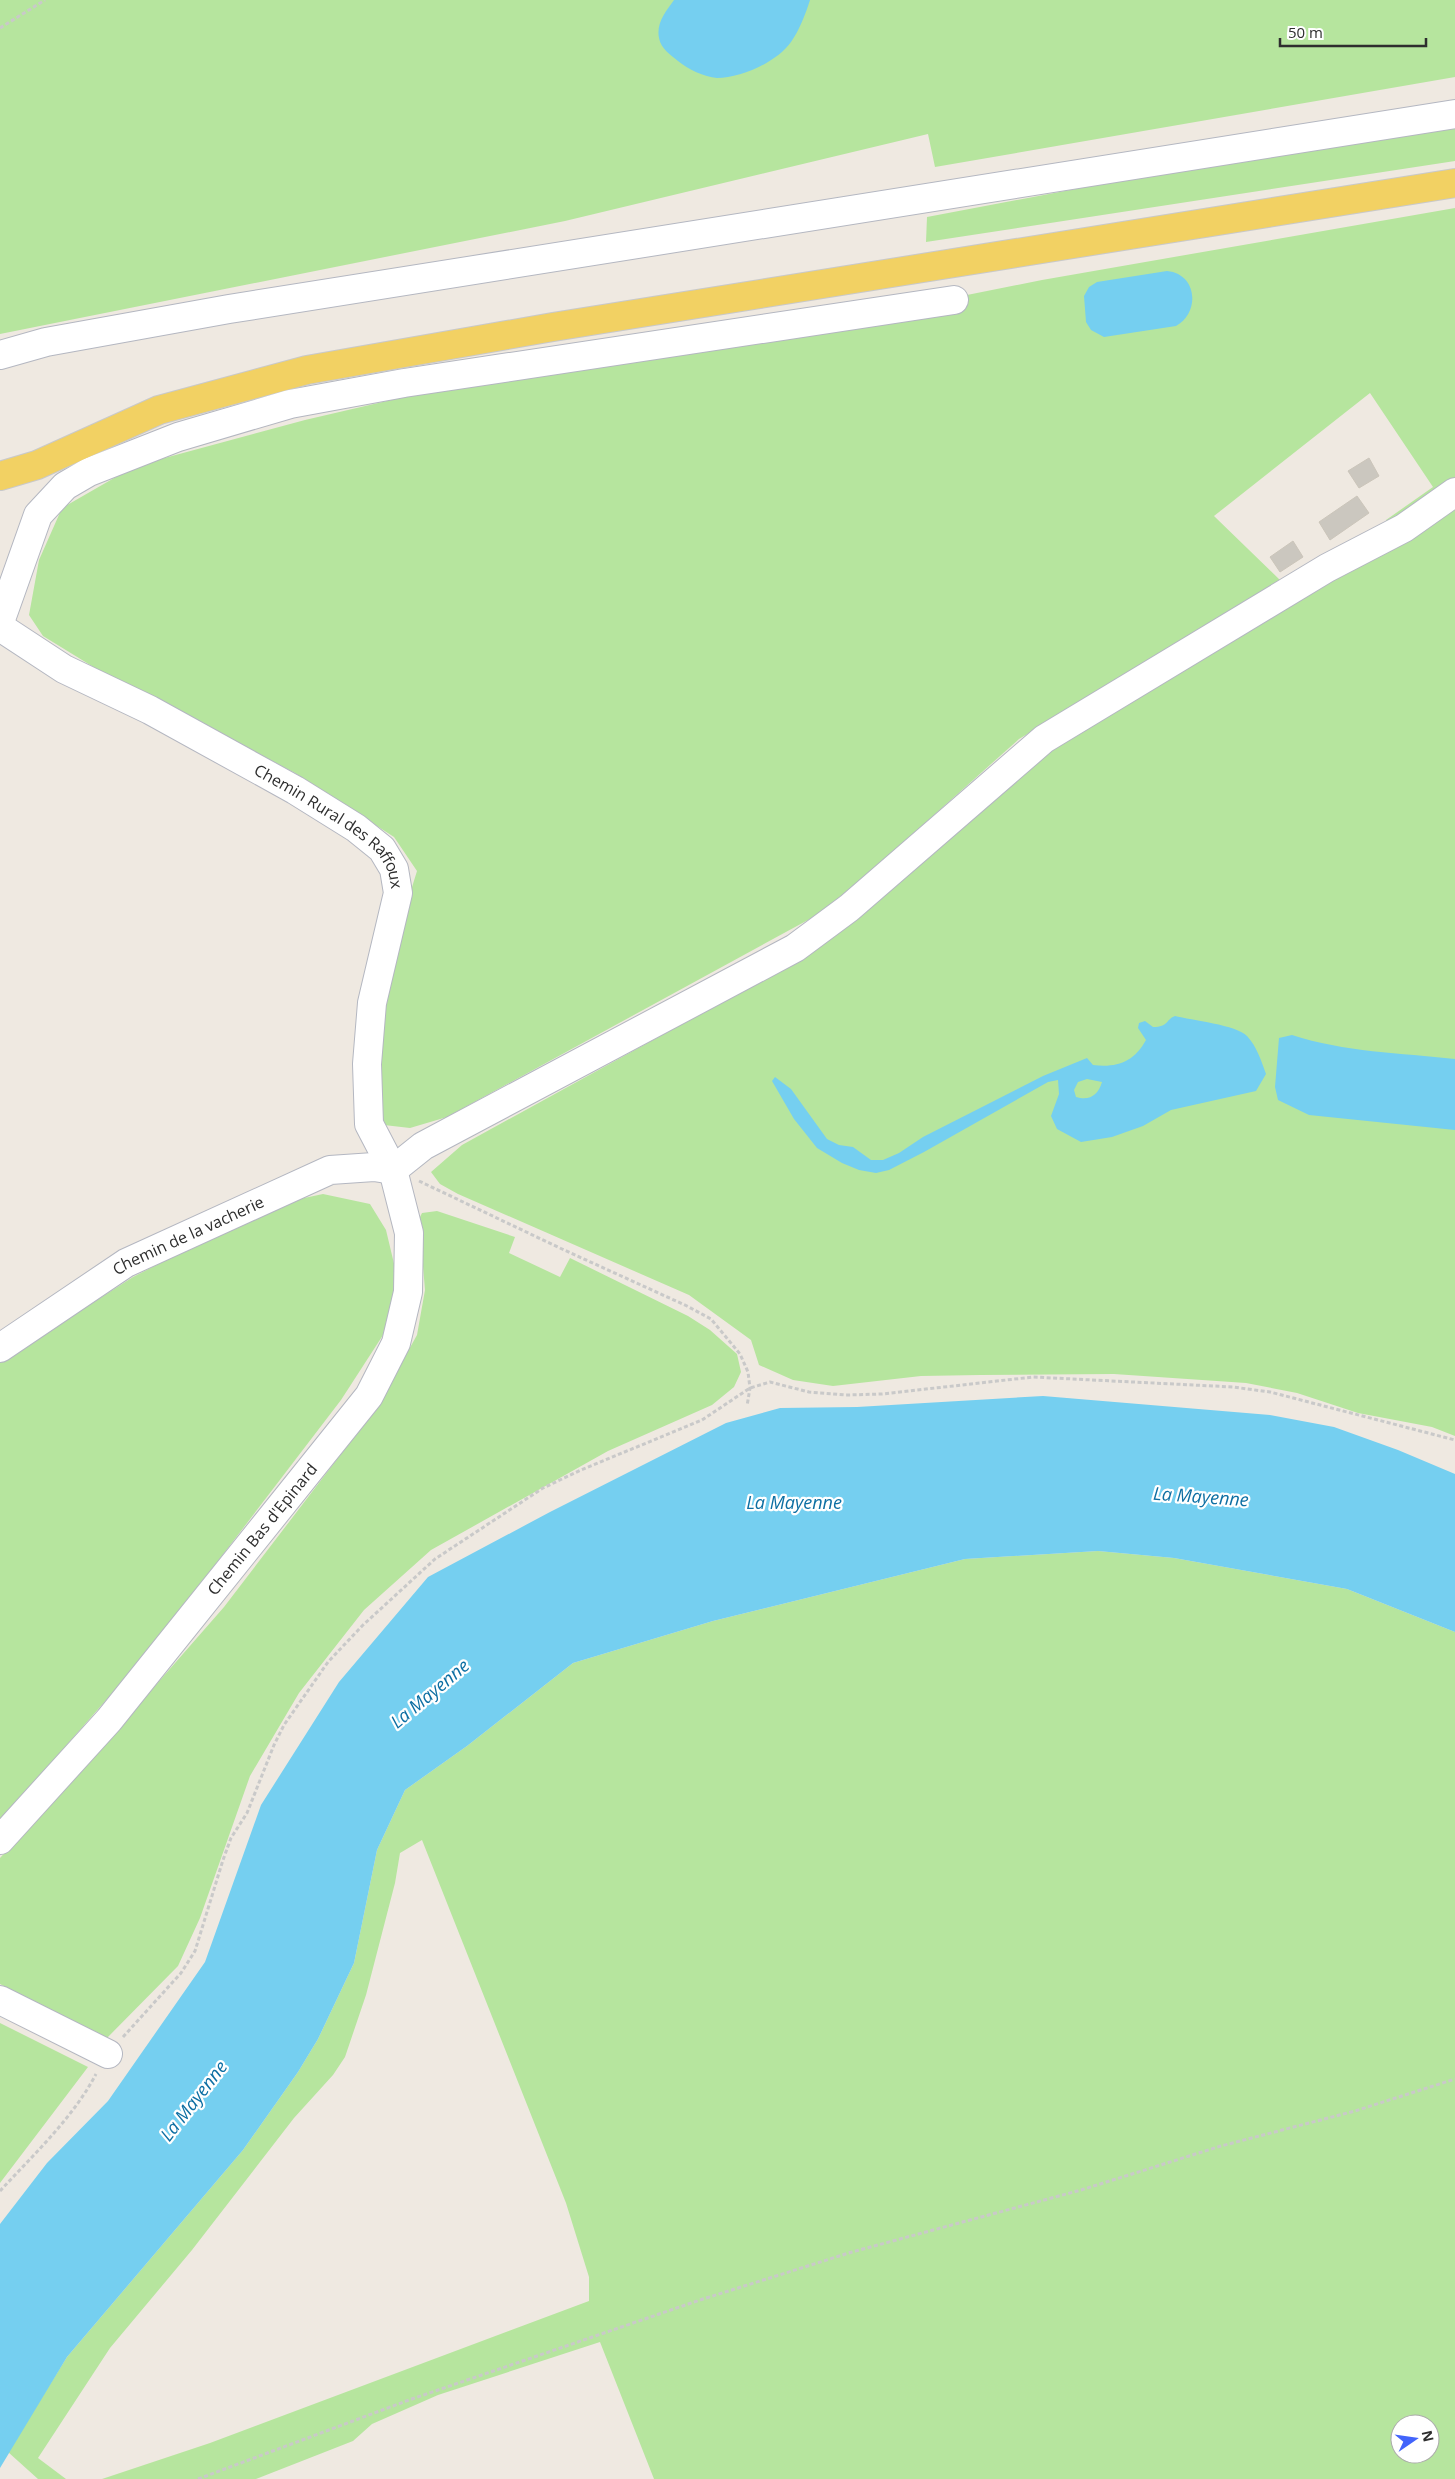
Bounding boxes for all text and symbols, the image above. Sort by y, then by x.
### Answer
scale bar [1280,15,1426,47]
text: 50 m [1288,22,1323,42]
street label: Chemin Rural des Raffoux [250,759,408,891]
street label: Chemin de la vacherie [108,1191,267,1280]
street label: Chemin Bas d'Epinard [202,1458,322,1600]
water label: La Mayenne [1153,1481,1250,1511]
water label: La Mayenne [746,1490,842,1514]
water label: La Mayenne [385,1653,474,1733]
water label: La Mayenne [154,2055,232,2145]
north arrow [1390,2414,1440,2464]
text: N [1418,2428,1439,2444]

